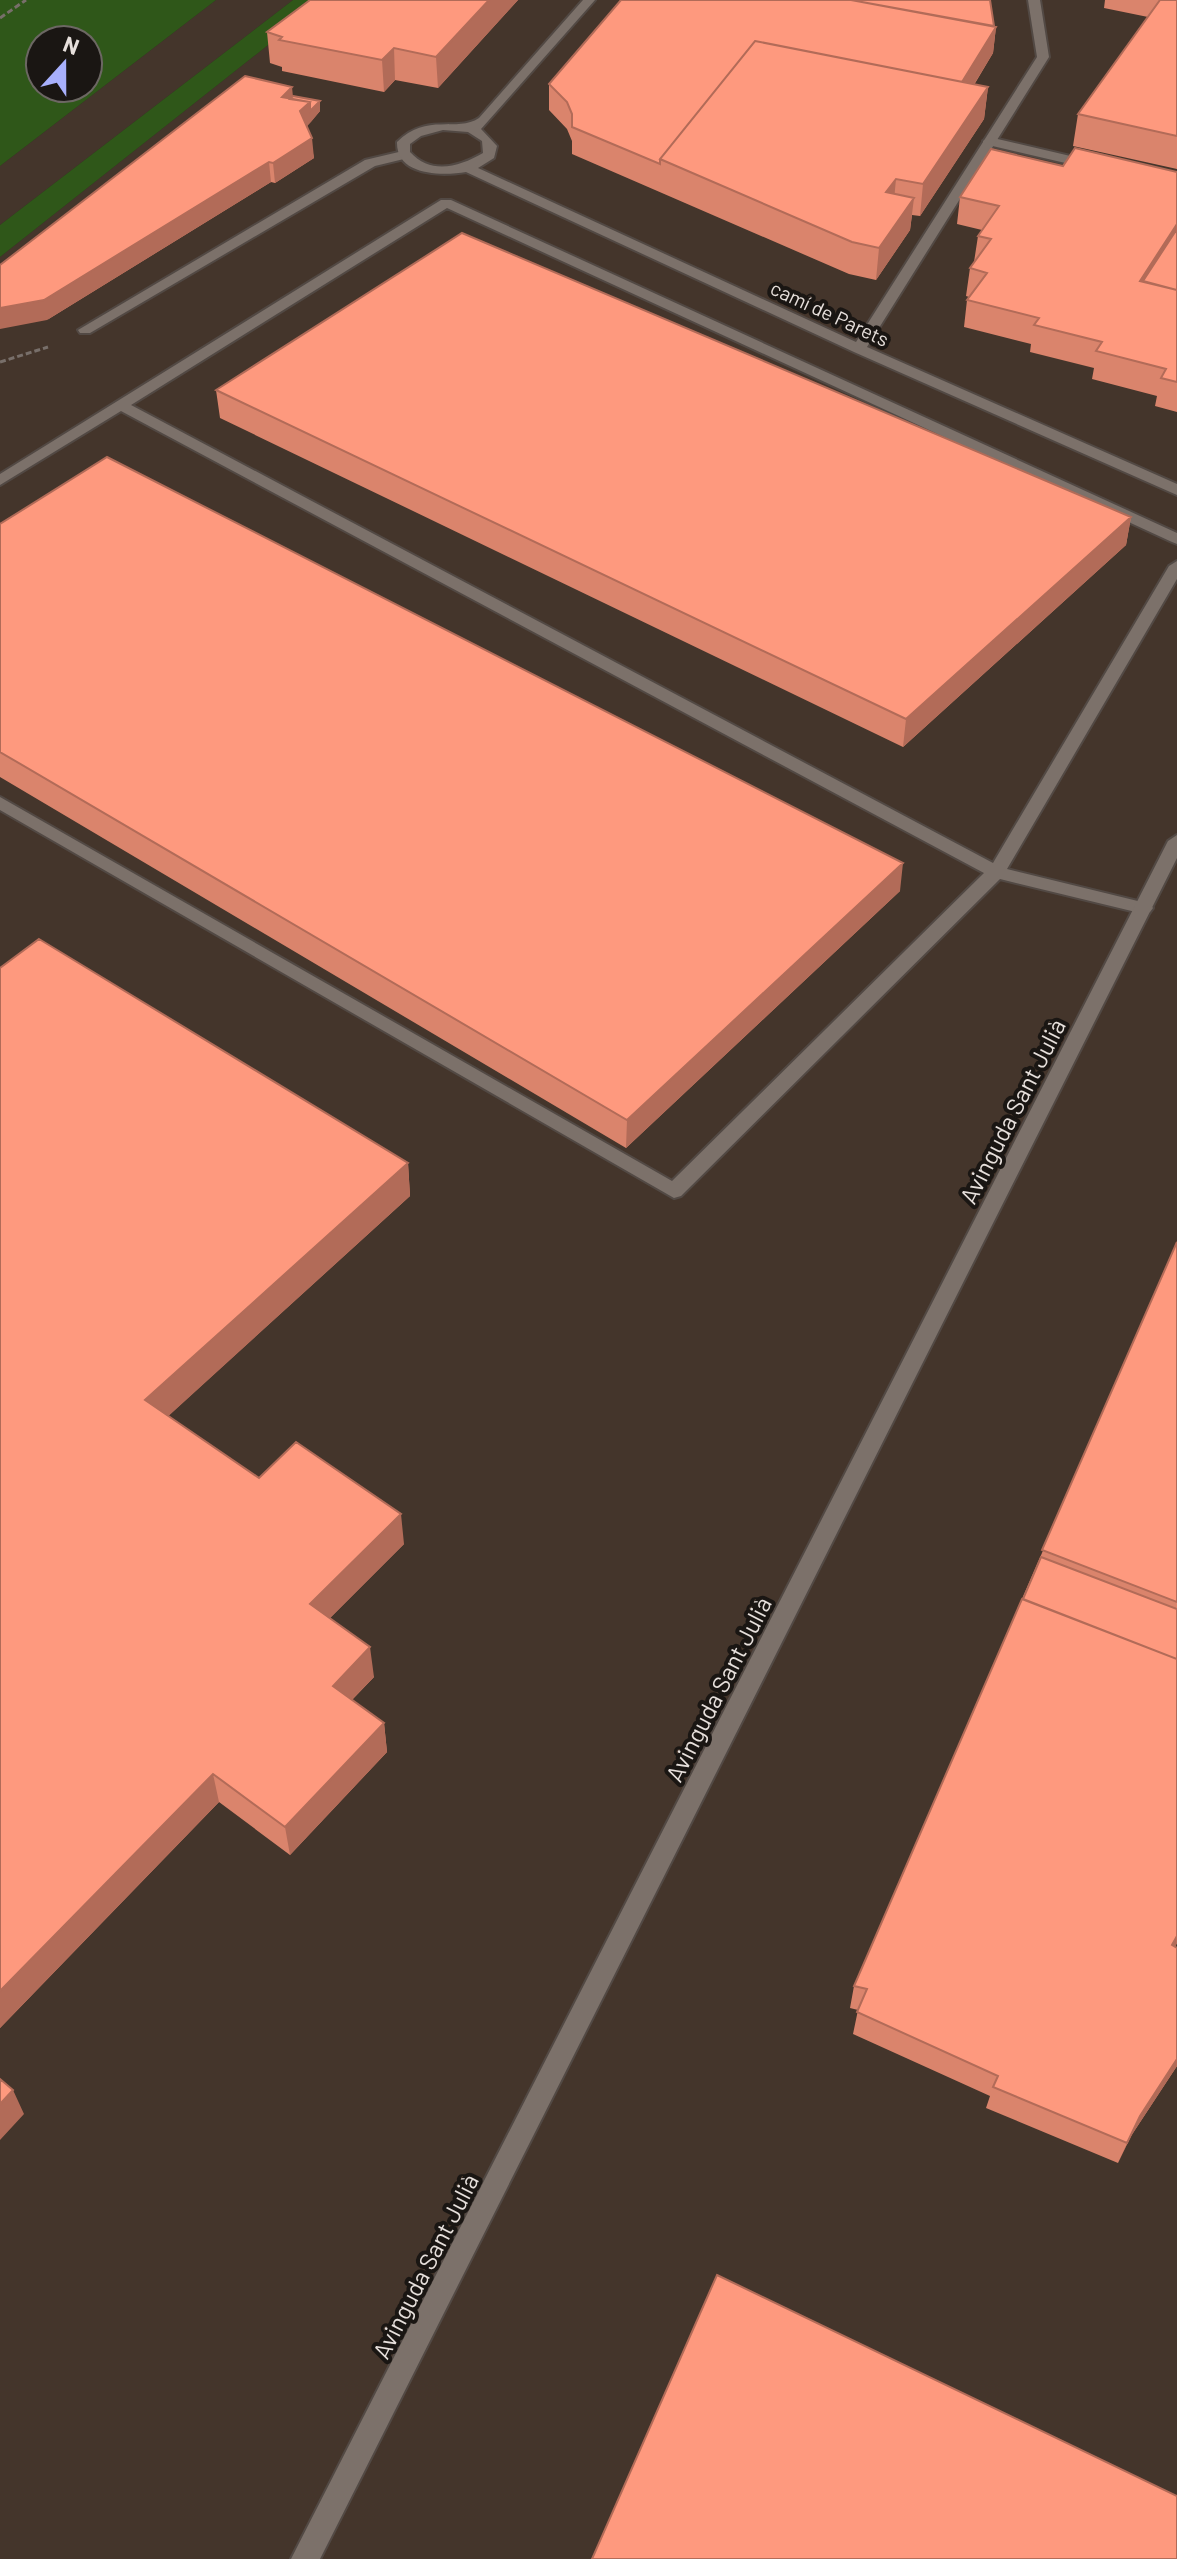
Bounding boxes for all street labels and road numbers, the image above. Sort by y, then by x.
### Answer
street label: camí de Parets [767,275,893,351]
street label: Avinguda Sant Julià [953,1014,1071,1208]
street label: Avinguda Sant Julià [659,1592,777,1786]
street label: Avinguda Sant Julià [366,2169,484,2363]

